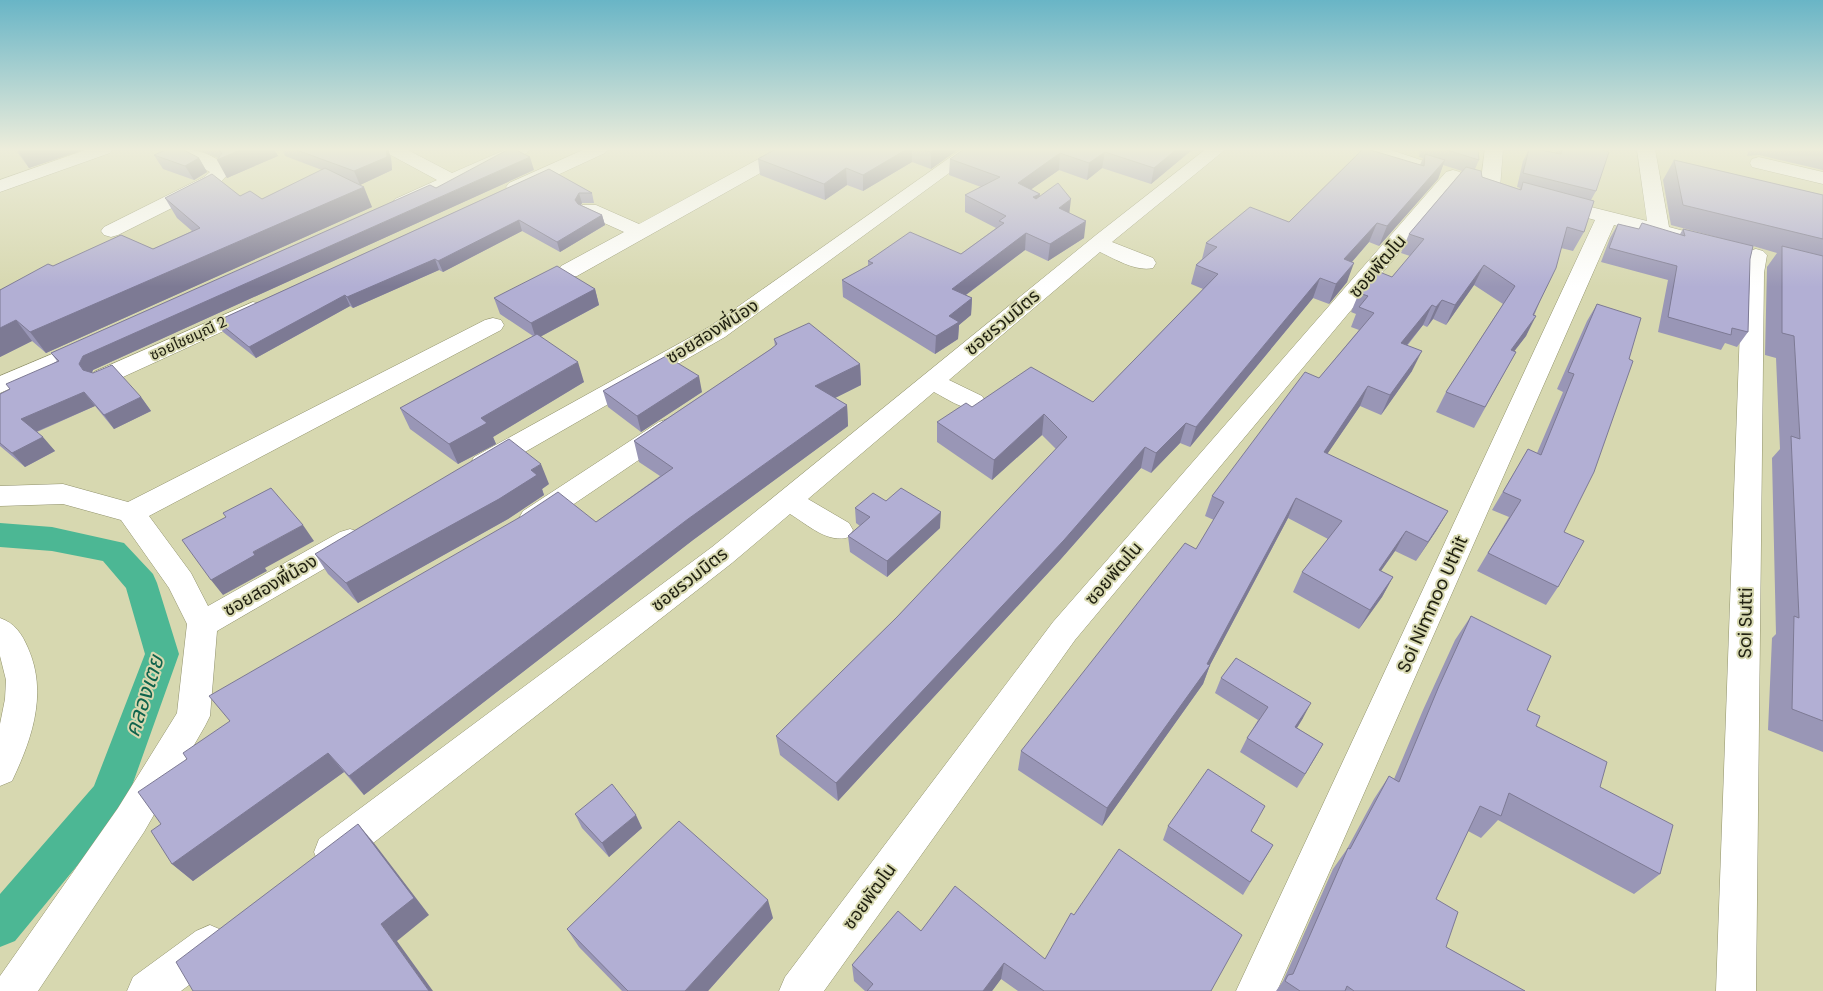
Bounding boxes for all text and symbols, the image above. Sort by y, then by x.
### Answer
street label: ซอยพัฒโน [1343,229,1411,303]
street label: ซอยรวมมิตร [959,283,1045,361]
street label: ซอยสองพี่น้อง [661,293,763,369]
street label: ซอยไชยมุณี 2 [146,311,230,365]
street label: Soi Nimnoo Uthit [1391,532,1473,676]
street label: ซอยพัฒโน [1079,536,1147,610]
street label: ซอยรวมมิตร [645,541,733,617]
street label: ซอยสองพี่น้อง [218,548,322,622]
street label: Soi Sutti [1732,587,1758,659]
water label: คลองเตย [116,650,172,741]
street label: ซอยพัฒโน [836,858,902,934]

